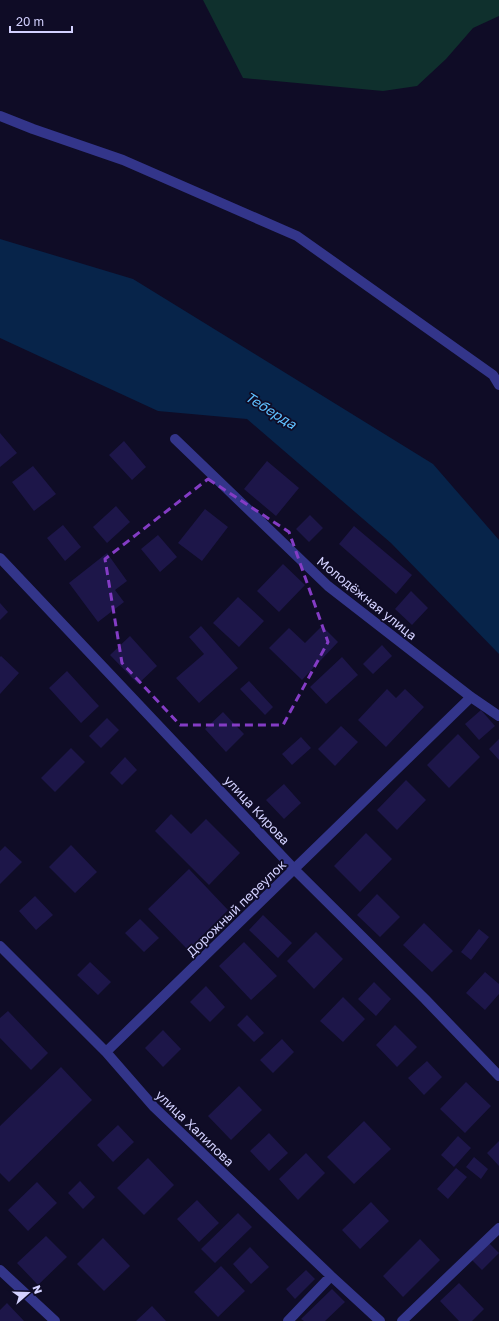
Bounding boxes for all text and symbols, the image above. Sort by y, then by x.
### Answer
scale bar [10,8,72,34]
text: 20 m [16,14,44,29]
water label: Теберда [242,388,301,433]
street label: Молодёжная улица [314,553,420,643]
street label: улица Кирова [221,772,293,848]
street label: Дорожный переулок [183,856,289,960]
street label: улица Халилова [152,1087,238,1169]
north arrow [8,1273,48,1313]
text: N [30,1283,45,1296]

